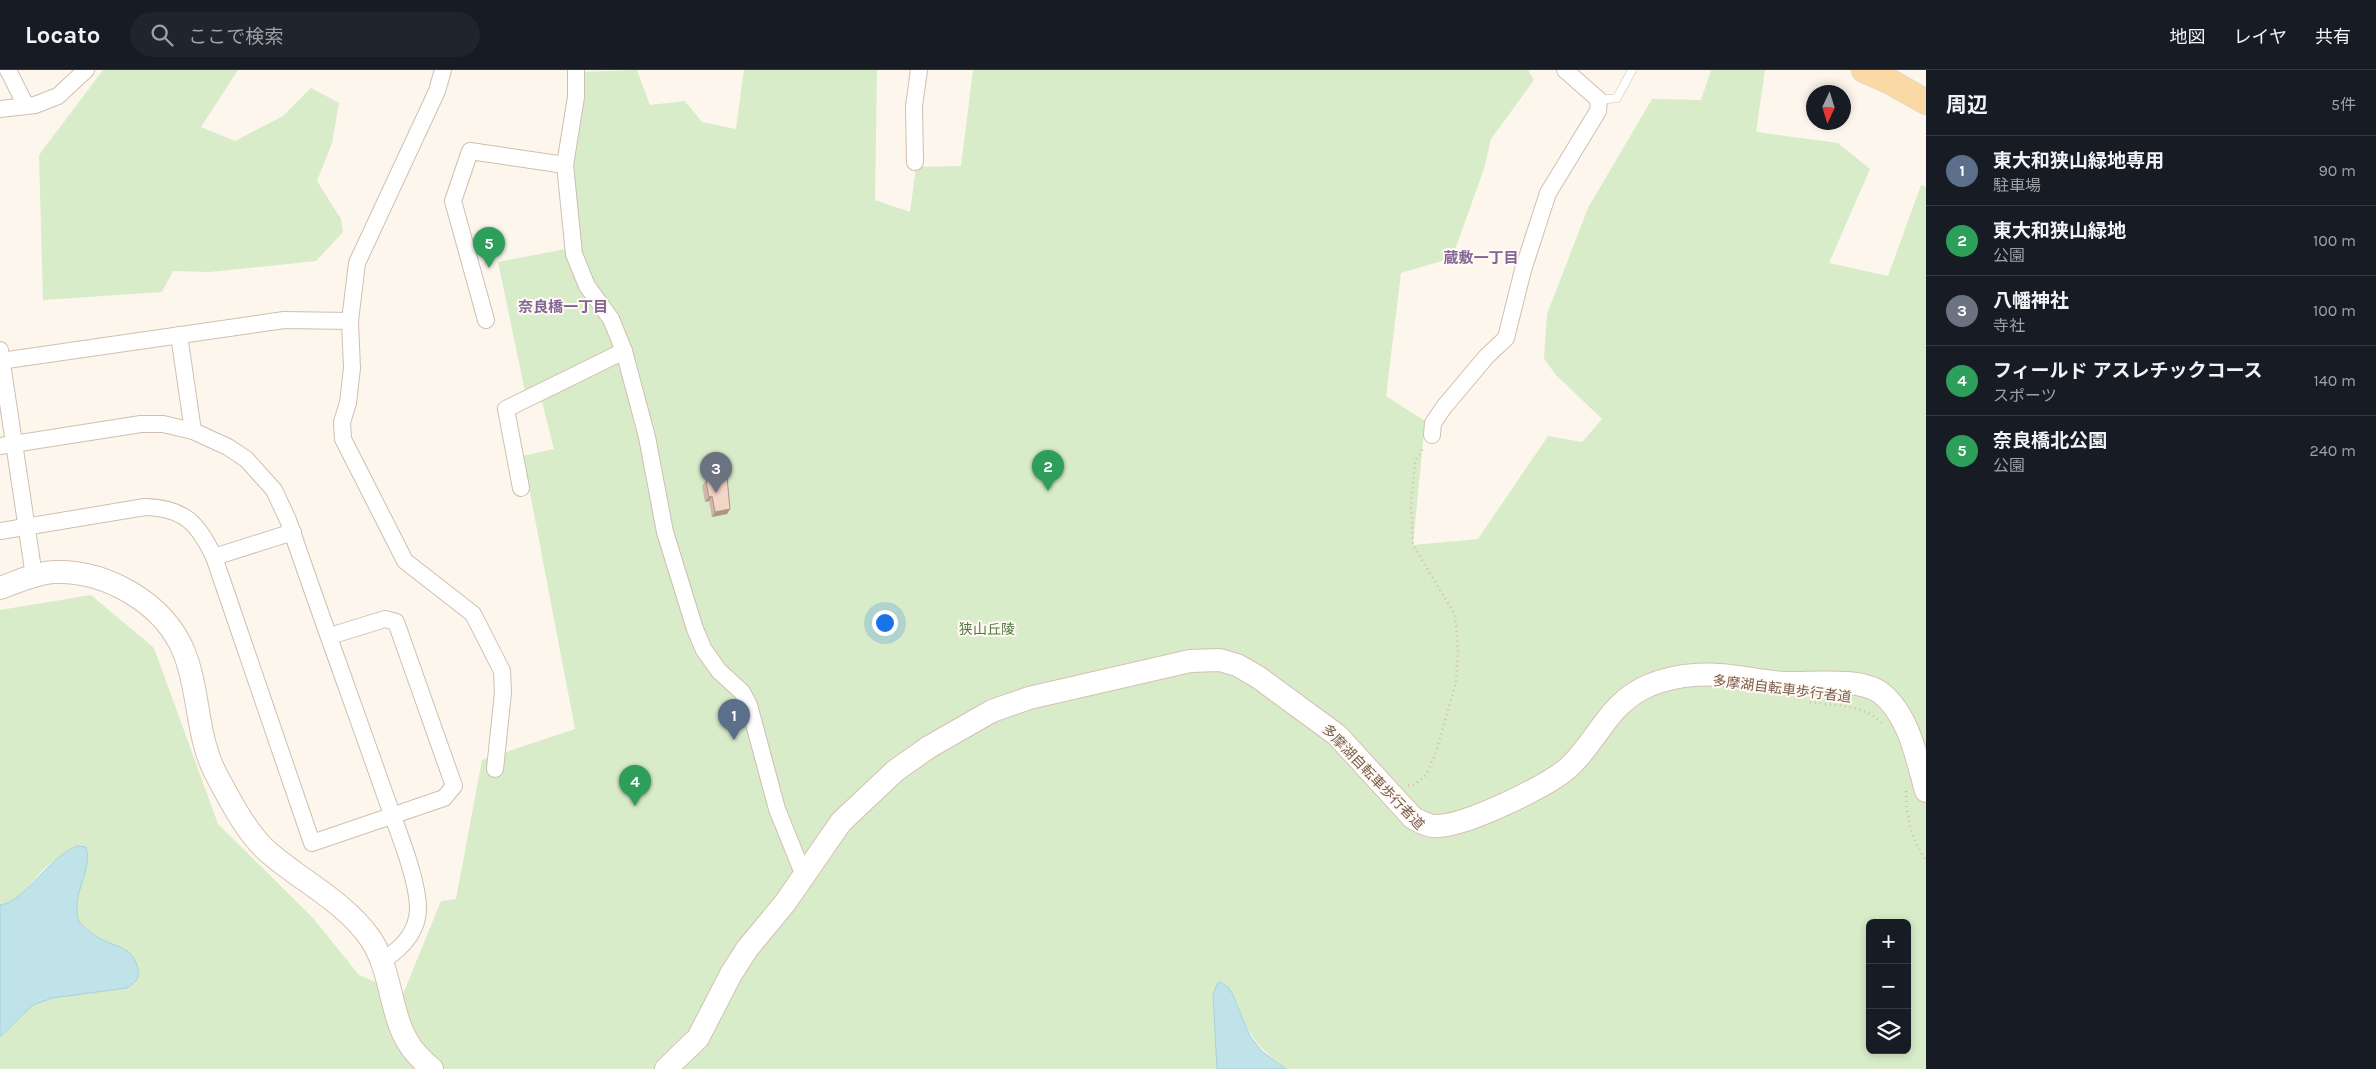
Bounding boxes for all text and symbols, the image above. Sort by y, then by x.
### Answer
search box [130,12,480,57]
text: Locato [25,21,100,49]
icon: search [148,21,176,49]
text: ここで検索 [188,26,283,48]
text: 地図 [2170,26,2206,48]
text: レイヤ [2234,26,2287,48]
text: 共有 [2315,26,2351,48]
north arrow [1806,85,1851,130]
text: 周辺 [1946,93,1988,117]
text: 5件 [2331,95,2356,114]
text: 東大和狭山緑地専用 [1993,150,2164,172]
text: 1 [1959,161,1965,180]
text: 90 m [2318,161,2356,180]
text: 駐車場 [1993,176,2041,195]
text: 東大和狭山緑地 [1993,220,2126,242]
pin: 5 [473,227,505,268]
text: 2 [1957,231,1967,250]
text: 100 m [2313,231,2356,250]
text: 公園 [1993,246,2025,265]
district label: 蔵敷一丁目 [1443,249,1519,267]
text: 八幡神社 [1993,290,2069,312]
district label: 奈良橋一丁目 [518,298,608,316]
text: 3 [1957,301,1967,320]
text: 100 m [2313,301,2356,320]
text: 寺社 [1993,316,2025,335]
text: フィールド アスレチックコース [1993,360,2262,382]
text: 4 [1957,371,1967,390]
text: 140 m [2314,371,2356,390]
text: スポーツ [1993,386,2057,405]
text: 奈良橋北公園 [1993,430,2107,452]
text: 5 [1957,441,1967,460]
text: 240 m [2310,441,2356,460]
pin: 2 [1032,450,1064,491]
pin: 3 [700,452,732,493]
text: 公園 [1993,456,2025,475]
your location [872,610,898,636]
park label: 狭山丘陵 [959,621,1015,638]
street label: 多摩湖自転車歩行者道 [1711,672,1853,706]
pin: 1 [718,699,750,740]
street label: 多摩湖自転車歩行者道 [1318,721,1428,833]
pin: 4 [619,765,651,806]
map controls [1866,919,1911,1054]
button: + [1866,919,1911,964]
button: − [1866,964,1911,1009]
button: layers [1866,1009,1911,1054]

